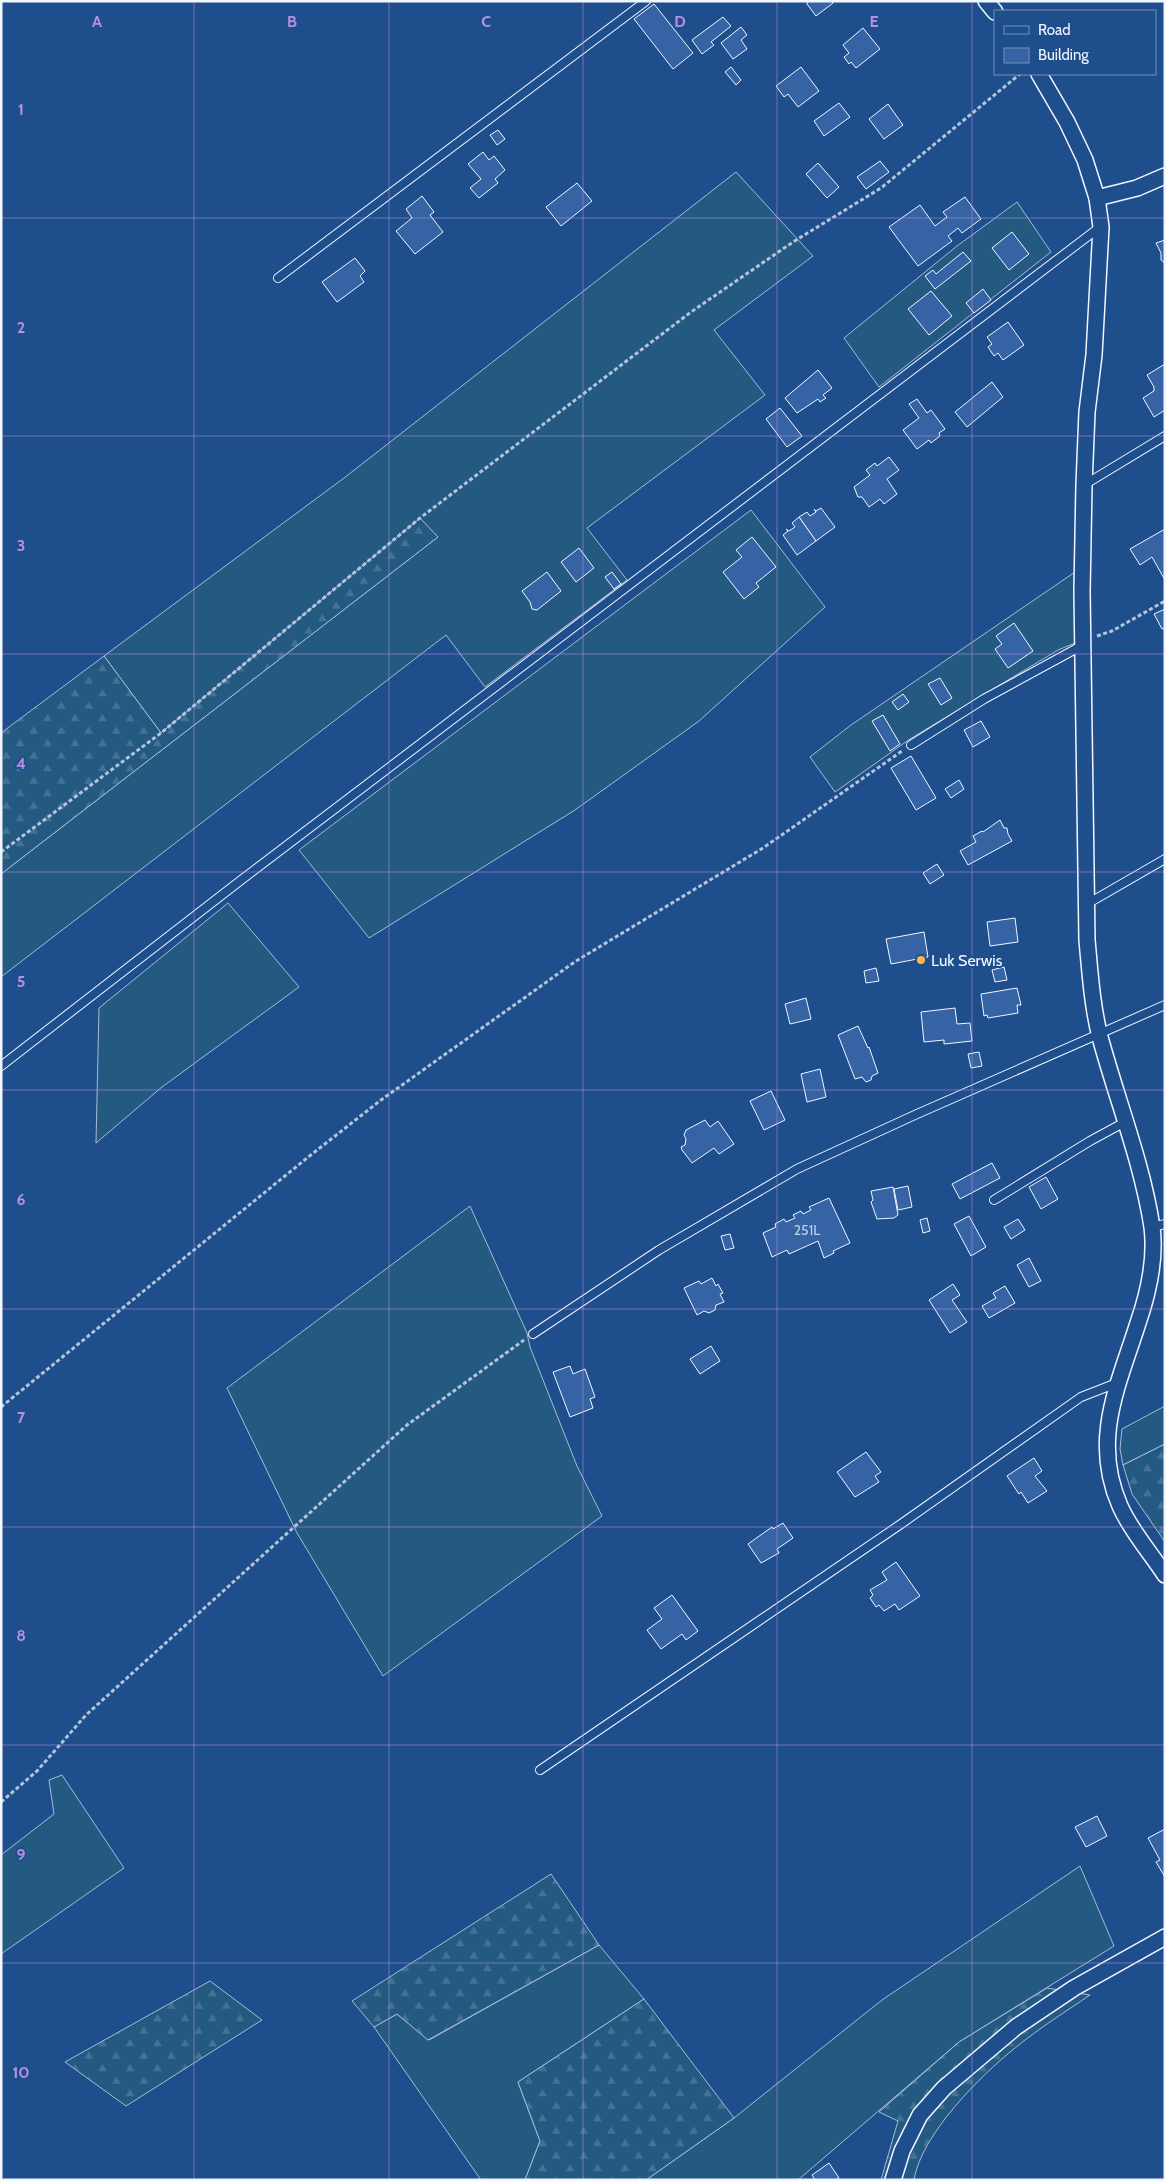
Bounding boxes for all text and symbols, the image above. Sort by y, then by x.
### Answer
legend [994,10,1156,75]
text: A [92,12,102,31]
text: B [287,12,297,31]
text: C [481,12,491,31]
text: D [674,12,686,31]
text: E [869,12,879,31]
text: Road [1038,21,1071,39]
text: Building [1038,46,1089,64]
text: 1 [18,100,24,119]
text: 2 [17,318,25,337]
text: 3 [17,536,25,555]
text: 4 [16,754,26,773]
place label: Luk Serwis [931,951,1003,970]
marker: Luk Serwis [915,954,927,966]
text: 5 [17,972,25,991]
text: 6 [17,1190,26,1209]
house number: 251L [794,1221,820,1239]
text: 7 [17,1408,26,1427]
text: 8 [16,1626,26,1645]
text: 9 [17,1845,26,1864]
text: 10 [12,2063,30,2082]

